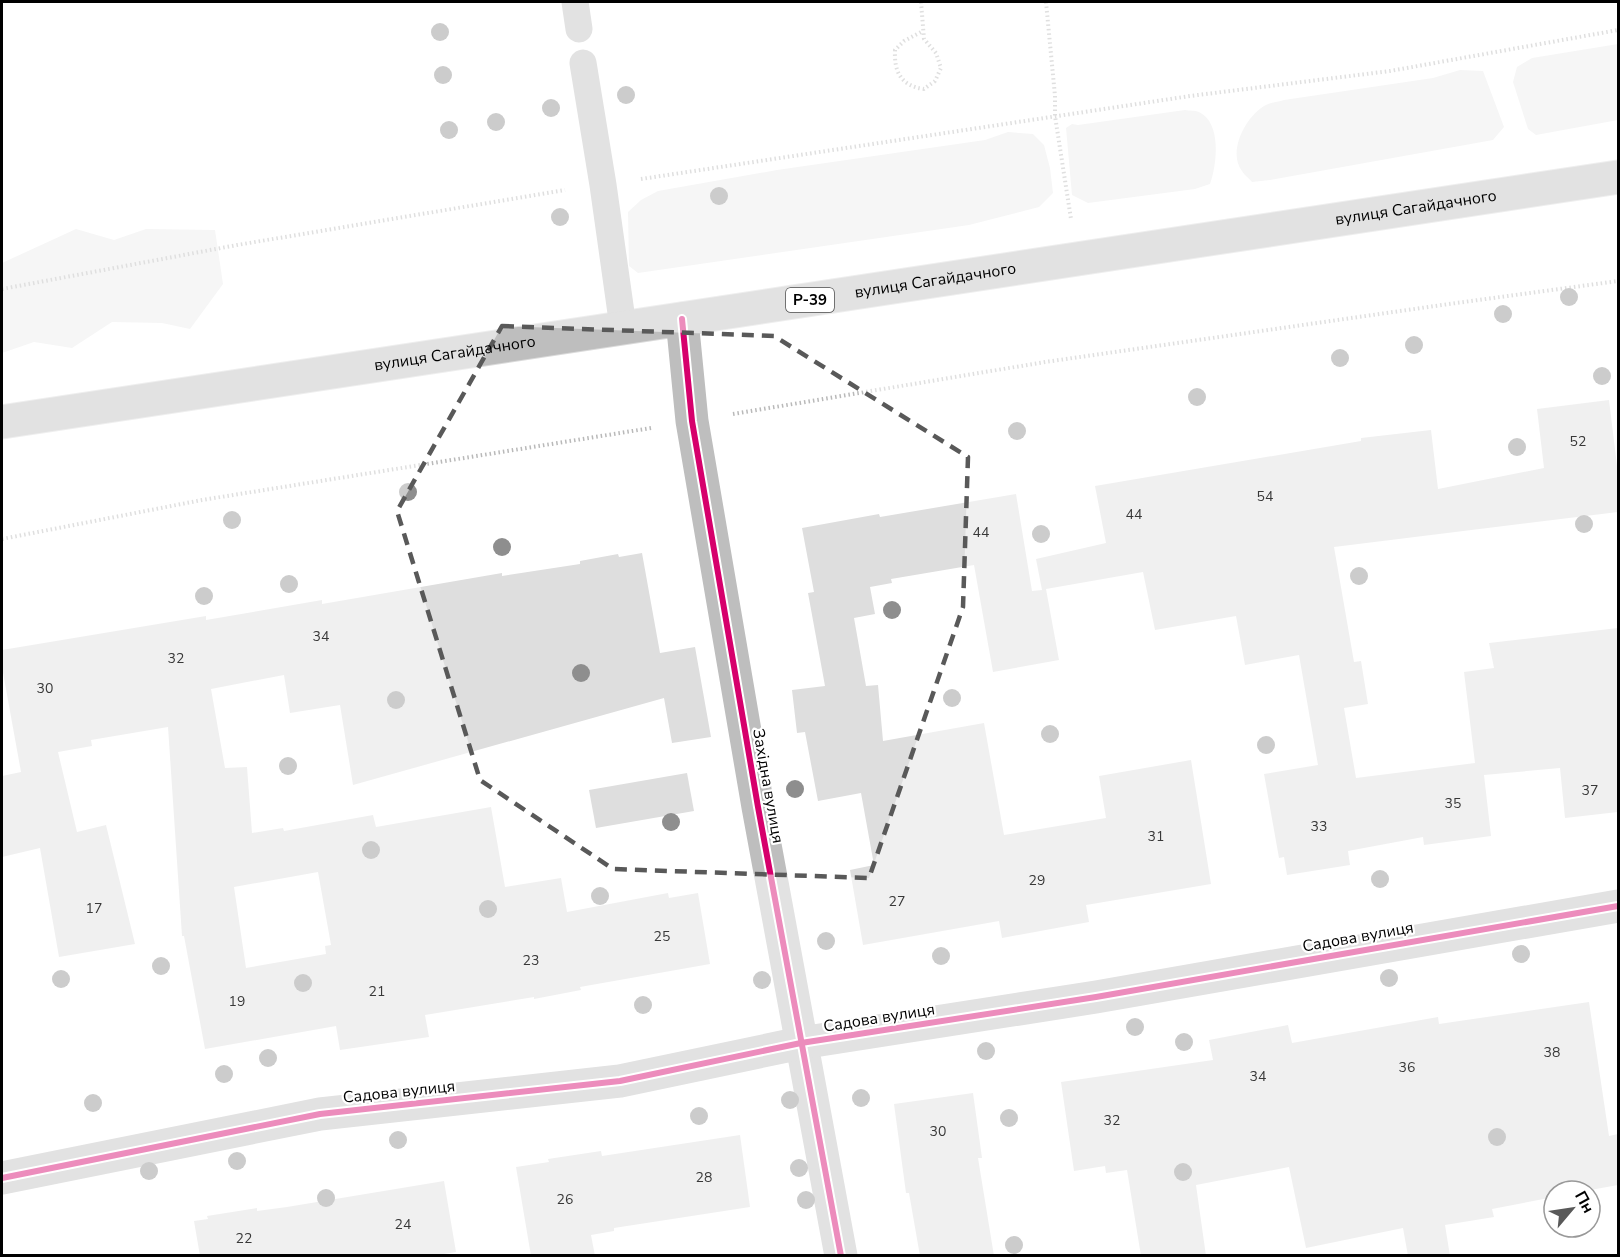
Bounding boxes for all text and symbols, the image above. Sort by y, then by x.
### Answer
street label: вулиця Сагайдачного [1334,185,1498,231]
street label: вулиця Сагайдачного [853,257,1018,304]
road number: Р-39 [786,288,834,312]
street label: вулиця Сагайдачного [373,330,537,376]
house number: 52 [1570,432,1586,451]
house number: 54 [1257,487,1273,506]
house number: 44 [1126,505,1142,524]
house number: 44 [973,523,989,542]
house number: 34 [313,627,329,646]
house number: 32 [168,649,184,668]
house number: 30 [37,679,53,698]
street label: Західна вулиця [747,727,789,845]
house number: 37 [1582,781,1598,800]
house number: 35 [1445,794,1461,813]
house number: 33 [1311,817,1327,836]
house number: 31 [1148,827,1164,846]
house number: 29 [1029,871,1045,890]
house number: 27 [889,892,905,911]
house number: 17 [86,899,102,918]
street label: Садова вулиця [1301,916,1415,958]
house number: 25 [654,927,670,946]
house number: 23 [523,951,539,970]
house number: 21 [369,982,385,1001]
house number: 19 [229,992,245,1011]
street label: Садова вулиця [822,998,936,1038]
house number: 38 [1544,1043,1560,1062]
house number: 36 [1399,1058,1415,1077]
house number: 34 [1250,1067,1266,1086]
street label: Садова вулиця [342,1075,456,1109]
house number: 32 [1104,1111,1120,1130]
house number: 30 [930,1122,946,1141]
house number: 28 [696,1168,712,1187]
north arrow [1542,1179,1602,1239]
text: Пн [1569,1187,1599,1217]
house number: 26 [557,1190,573,1209]
house number: 24 [395,1215,411,1234]
house number: 22 [236,1229,252,1248]

